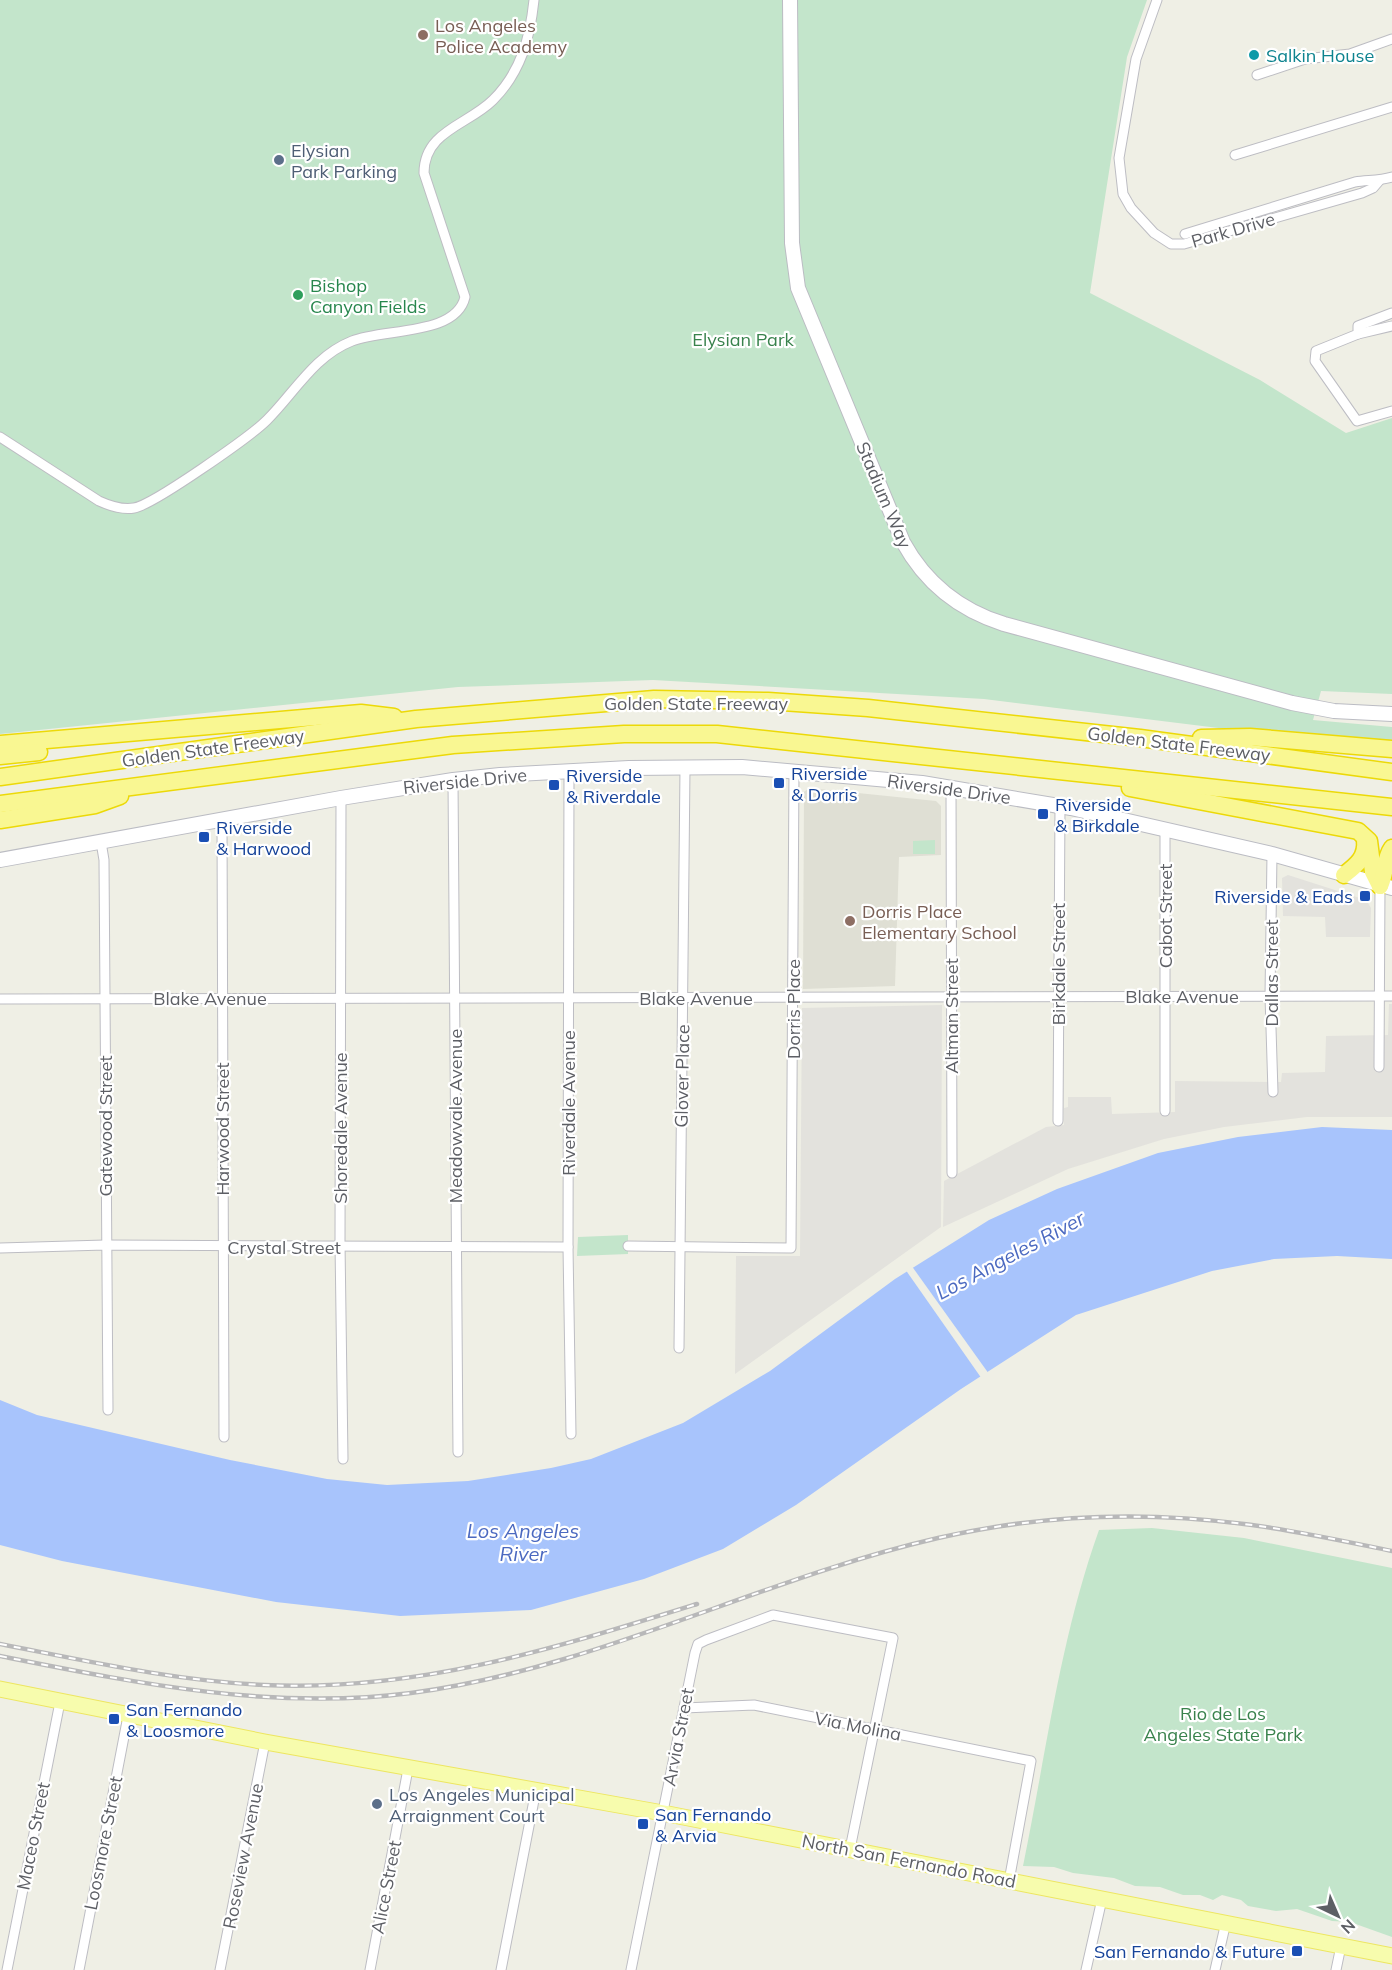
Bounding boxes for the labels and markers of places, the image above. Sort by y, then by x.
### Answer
place label: Los Angeles Police Academy [435,14,567,58]
marker: Los Angeles Police Academy [416,28,430,42]
place label: Salkin House [1266,44,1374,67]
marker: Salkin House [1247,48,1261,62]
place label: Elysian Park Parking [291,139,397,183]
marker: Elysian Park Parking [272,153,286,167]
place label: Bishop Canyon Fields [310,274,426,318]
marker: Bishop Canyon Fields [291,288,305,302]
place label: Riverside & Dorris [791,762,867,806]
place label: Riverside & Riverdale [566,764,661,808]
marker: Riverside & Dorris [772,776,786,790]
marker: Riverside & Riverdale [547,778,561,792]
place label: Riverside & Birkdale [1055,793,1140,837]
marker: Riverside & Birkdale [1036,807,1050,821]
place label: Riverside & Harwood [216,816,311,860]
marker: Riverside & Harwood [197,830,211,844]
place label: Riverside & Eads [1214,885,1353,908]
marker: Riverside & Eads [1358,889,1372,903]
place label: Dorris Place Elementary School [862,900,1017,944]
marker: Dorris Place Elementary School [843,914,857,928]
place label: San Fernando & Loosmore [126,1698,242,1742]
marker: San Fernando & Loosmore [107,1712,121,1726]
place label: Los Angeles Municipal Arraignment Court [389,1783,575,1827]
marker: Los Angeles Municipal Arraignment Court [370,1797,384,1811]
place label: San Fernando & Arvia [655,1803,771,1847]
marker: San Fernando & Arvia [636,1817,650,1831]
place label: San Fernando & Future [1094,1940,1285,1963]
marker: San Fernando & Future [1290,1944,1304,1958]

